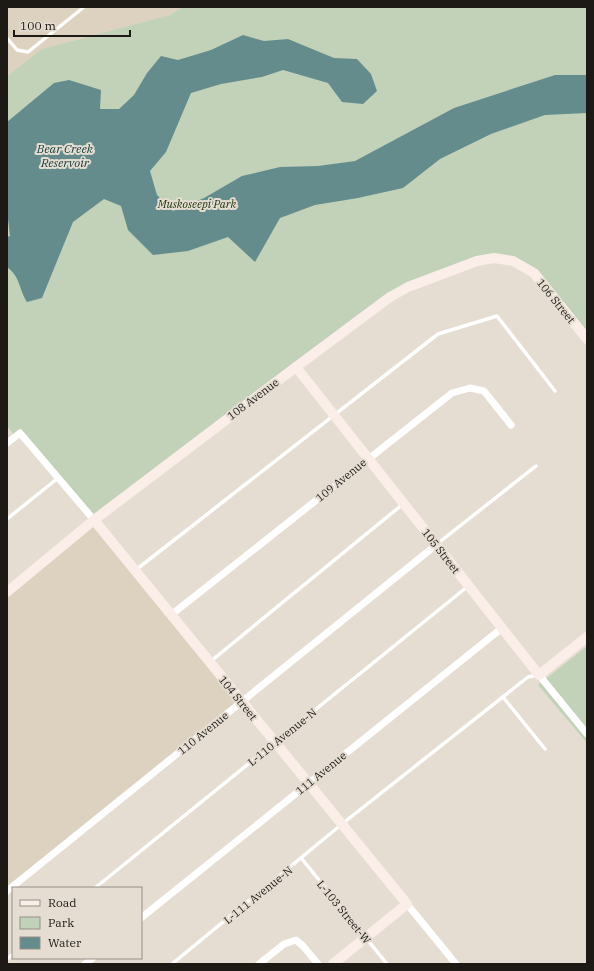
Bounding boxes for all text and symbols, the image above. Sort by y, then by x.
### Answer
scale bar [14,12,130,38]
text: 100 m [20,18,56,33]
water label: Bear Creek Reservoir [36,141,94,170]
park label: Muskoseepi Park [157,197,237,211]
street label: 106 Street [534,276,578,326]
street label: 108 Avenue [224,375,282,423]
street label: 109 Avenue [313,455,369,505]
street label: 105 Street [419,526,463,576]
street label: 104 Street [216,673,260,723]
street label: L-110 Avenue-N [245,705,320,769]
street label: 110 Avenue [175,708,231,758]
street label: 111 Avenue [293,748,349,798]
street label: L-111 Avenue-N [221,863,296,927]
street label: L-103 Street-W [314,877,374,947]
legend [12,887,142,959]
text: Road [48,895,77,910]
text: Park [48,915,74,930]
text: Water [48,935,82,950]

